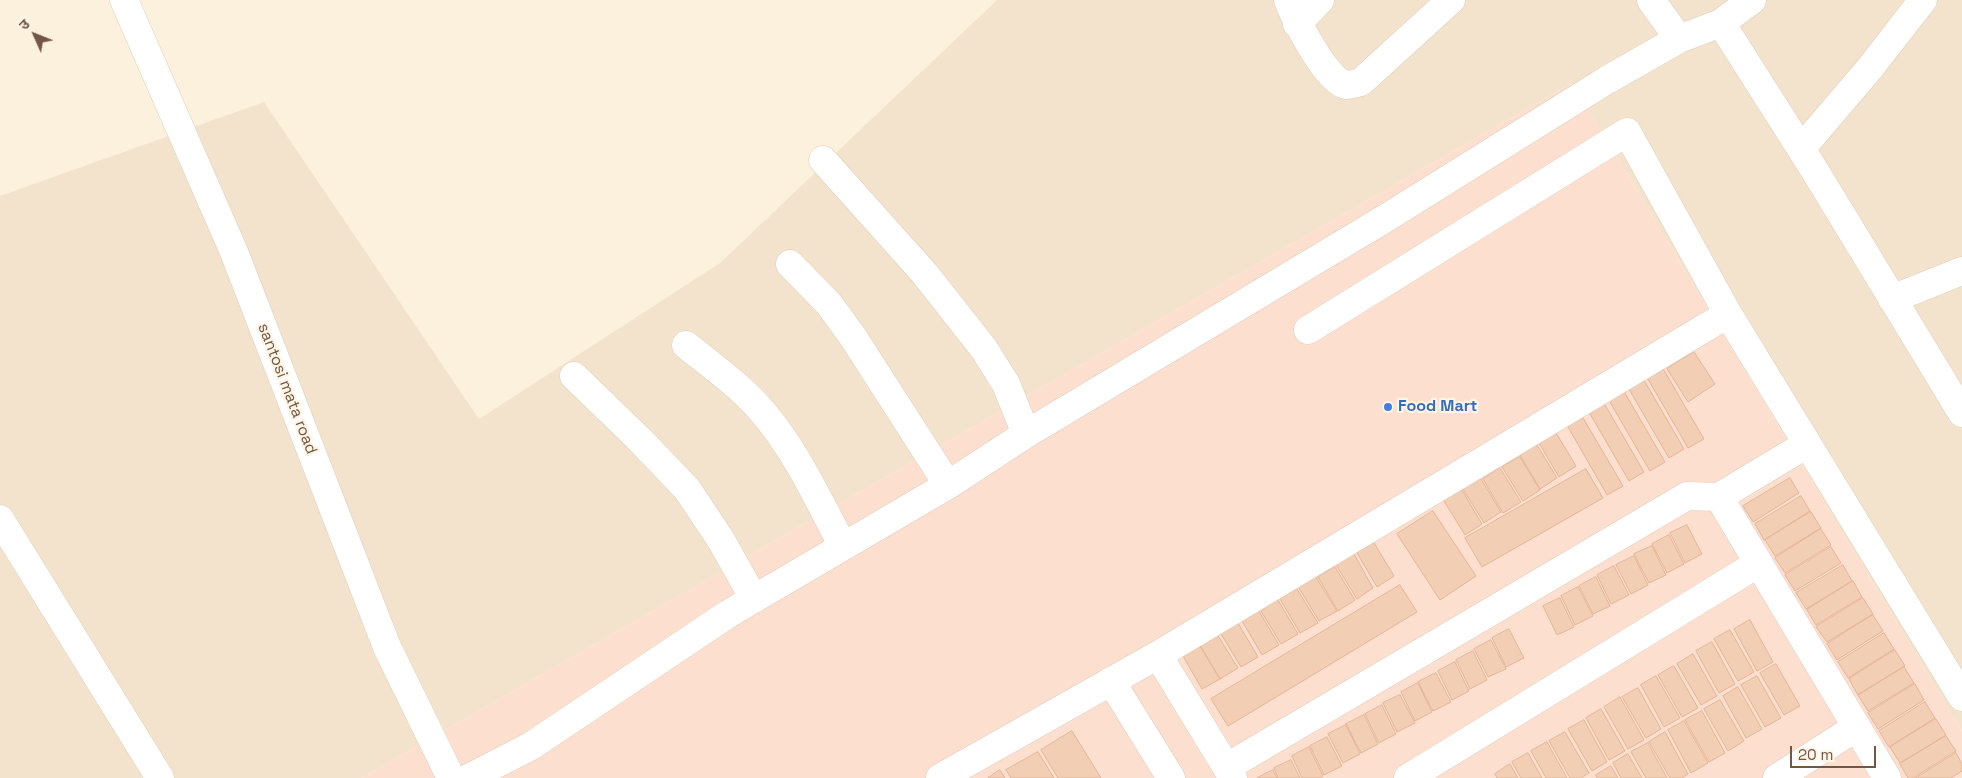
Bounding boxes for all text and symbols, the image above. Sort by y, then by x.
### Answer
north arrow [10,10,60,60]
text: उ [15,15,34,34]
street label: santosi mata road [253,321,321,457]
place label: Food Mart [1398,397,1477,417]
marker: Food Mart [1382,401,1394,413]
scale bar [1792,736,1878,768]
text: 20 m [1798,745,1833,764]

